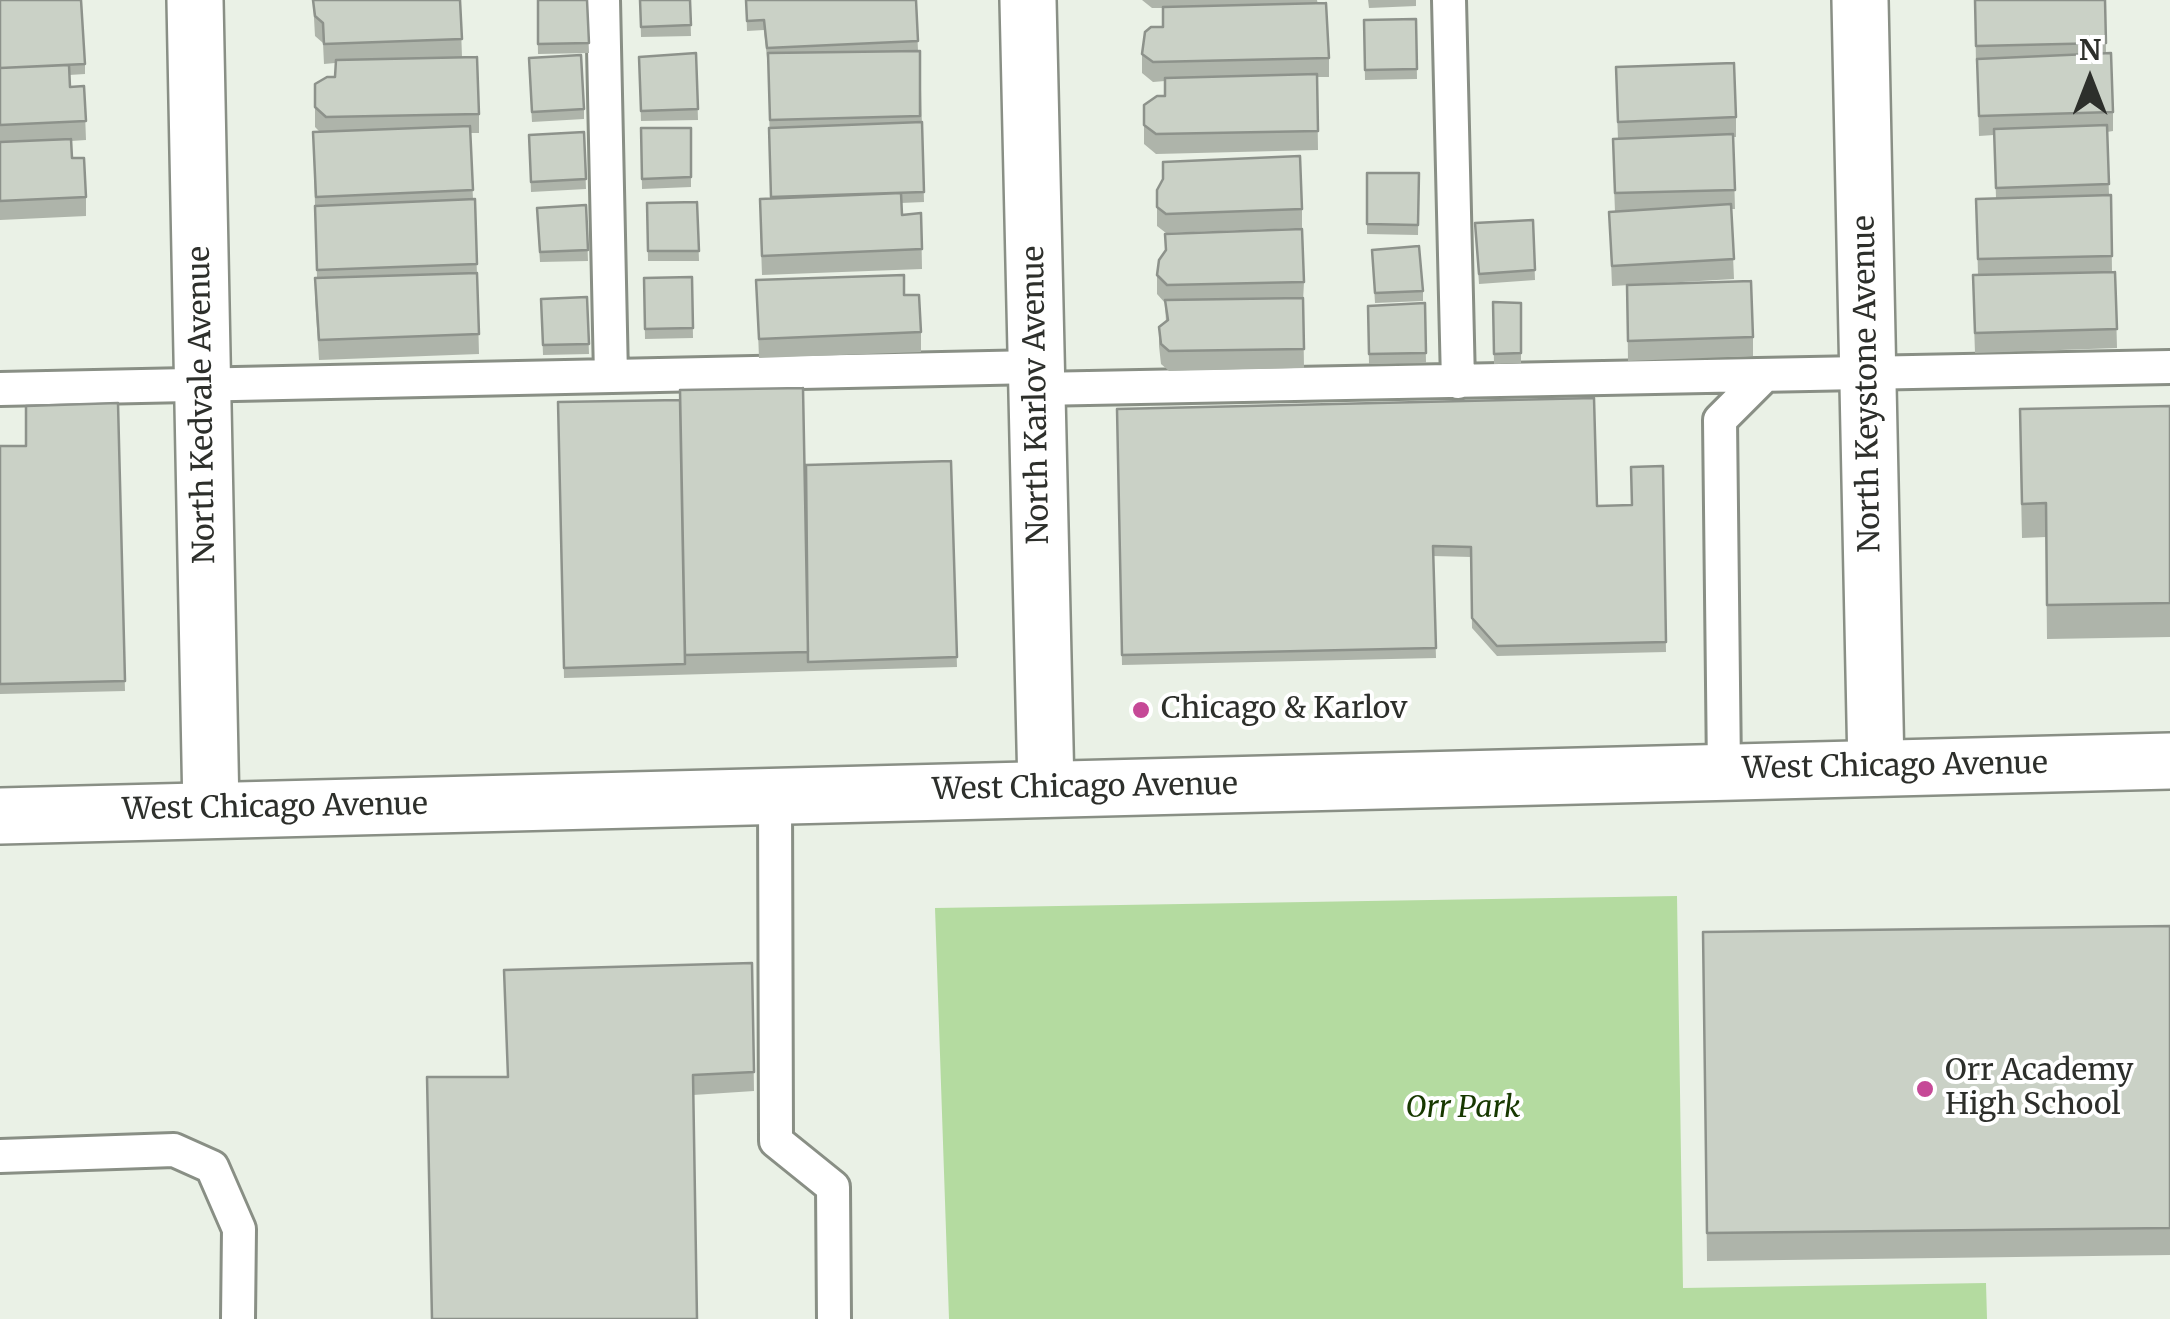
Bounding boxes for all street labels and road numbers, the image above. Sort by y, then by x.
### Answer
street label: North Keystone Avenue [1847,215,1889,553]
street label: North Karlov Avenue [1016,245,1058,545]
street label: North Kedvale Avenue [182,246,224,564]
street label: West Chicago Avenue [1742,746,2048,788]
street label: West Chicago Avenue [932,767,1238,809]
street label: West Chicago Avenue [122,787,428,829]

